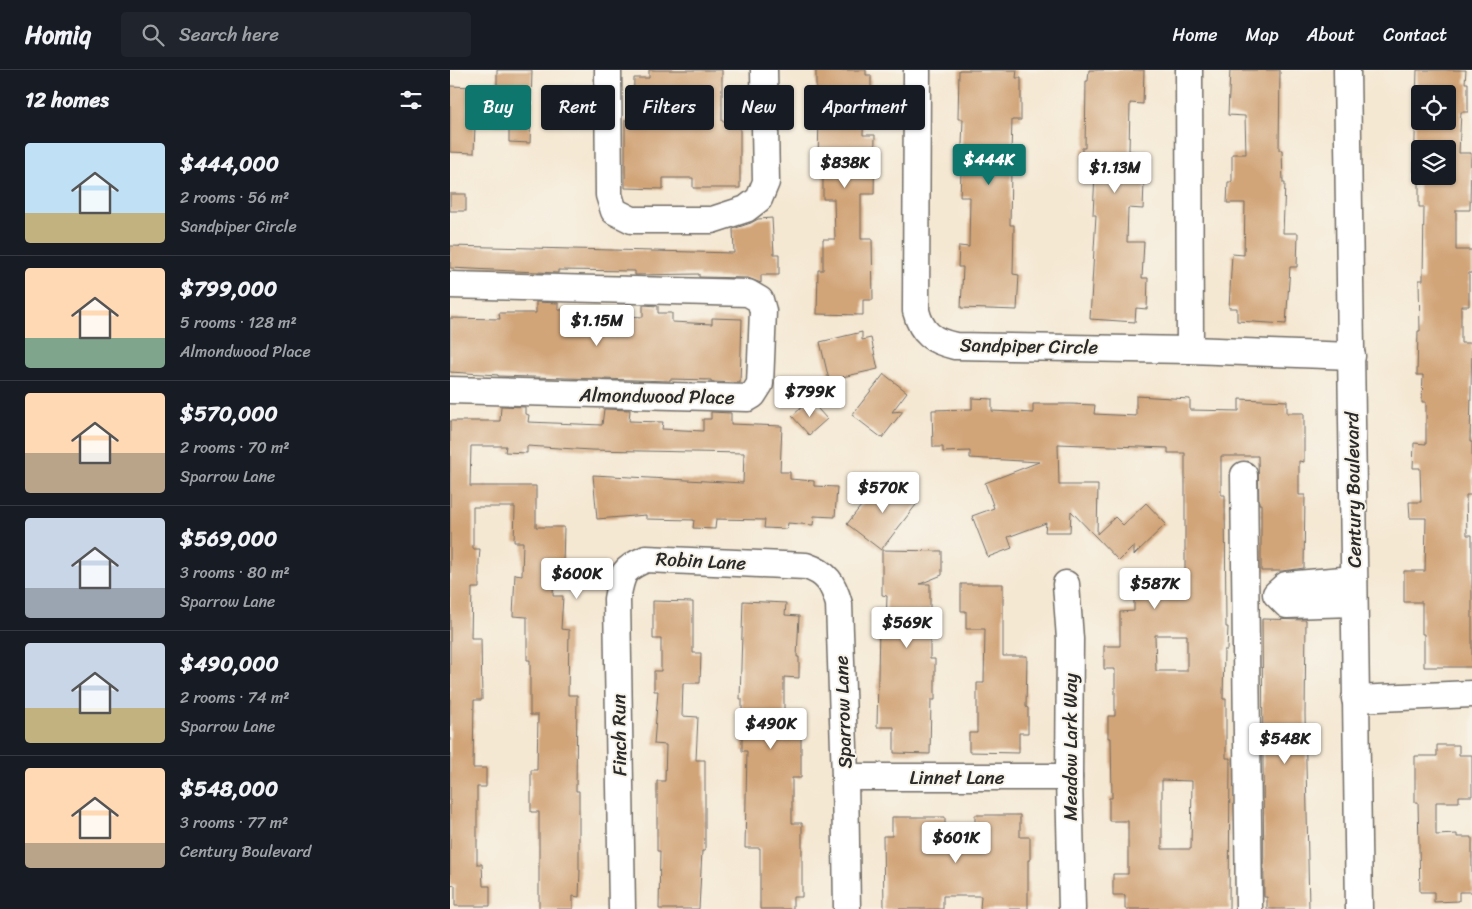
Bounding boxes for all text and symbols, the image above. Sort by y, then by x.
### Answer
search box [121,12,471,57]
text: Homiq [25,14,91,56]
text: Search here [179,18,279,51]
text: Home [1173,19,1218,51]
text: Map [1246,19,1279,51]
text: About [1307,19,1355,51]
text: Contact [1383,19,1447,51]
icon: search [139,21,167,49]
text: 12 homes [25,81,109,119]
chip: Buy [465,85,531,130]
chip: Rent [541,85,615,130]
chip: Filters [625,85,714,130]
chip: New [724,85,794,130]
chip: Apartment [804,85,925,130]
map controls [1411,85,1456,185]
button: locate [1411,85,1456,130]
icon: filters [397,86,425,114]
button: layers [1411,140,1456,185]
pin: $444K [954,144,1024,186]
text: $444,000 [180,145,279,183]
text: $444K [964,145,1014,174]
pin: $838K [810,146,880,189]
text: $838K [821,148,869,177]
pin: $1.13M [1074,152,1156,194]
text: $1.13M [1089,153,1141,182]
icon: home [65,163,125,223]
text: 2 rooms · 56 m² [180,183,289,212]
text: Sandpiper Circle [180,212,297,241]
text: $799,000 [180,270,277,308]
icon: home [65,288,125,348]
pin: $1.15M [556,304,638,347]
text: $1.15M [571,306,623,335]
text: 5 rooms · 128 m² [180,308,297,337]
street label: Sandpiper Circle [959,328,1099,364]
text: Almondwood Place [180,337,311,366]
pin: $799K [775,376,845,418]
text: $799K [785,377,835,406]
street label: Almondwood Place [578,378,735,414]
text: $570,000 [180,395,278,433]
street label: Century Boulevard [1335,411,1371,568]
icon: home [65,413,125,473]
text: 2 rooms · 70 m² [180,433,290,462]
text: Sparrow Lane [180,462,275,491]
pin: $570K [848,472,918,514]
text: $570K [858,473,908,502]
text: $569,000 [180,520,277,558]
icon: home [65,538,125,598]
street label: Robin Lane [655,542,747,580]
text: 3 rooms · 80 m² [180,558,290,587]
pin: $600K [542,558,612,600]
text: $600K [552,559,602,588]
pin: $587K [1120,568,1190,610]
text: $587K [1130,569,1180,598]
text: Sparrow Lane [180,587,275,616]
pin: $569K [872,606,942,649]
text: $569K [882,608,932,637]
text: $490,000 [180,645,279,683]
street label: Sparrow Lane [825,655,861,769]
icon: home [65,663,125,723]
street label: Meadow Lark Way [1054,673,1087,821]
text: 2 rooms · 74 m² [180,683,290,712]
street label: Finch Run [602,694,636,776]
pin: $490K [736,708,806,750]
text: $490K [746,709,796,738]
text: Sparrow Lane [180,712,275,741]
pin: $548K [1250,722,1320,765]
text: $548K [1260,724,1310,753]
street label: Linnet Lane [909,761,1005,794]
text: $548,000 [180,770,278,808]
icon: home [65,788,125,848]
text: 3 rooms · 77 m² [180,808,288,837]
pin: $601K [921,822,991,864]
text: $601K [933,823,979,852]
text: Century Boulevard [180,837,311,866]

